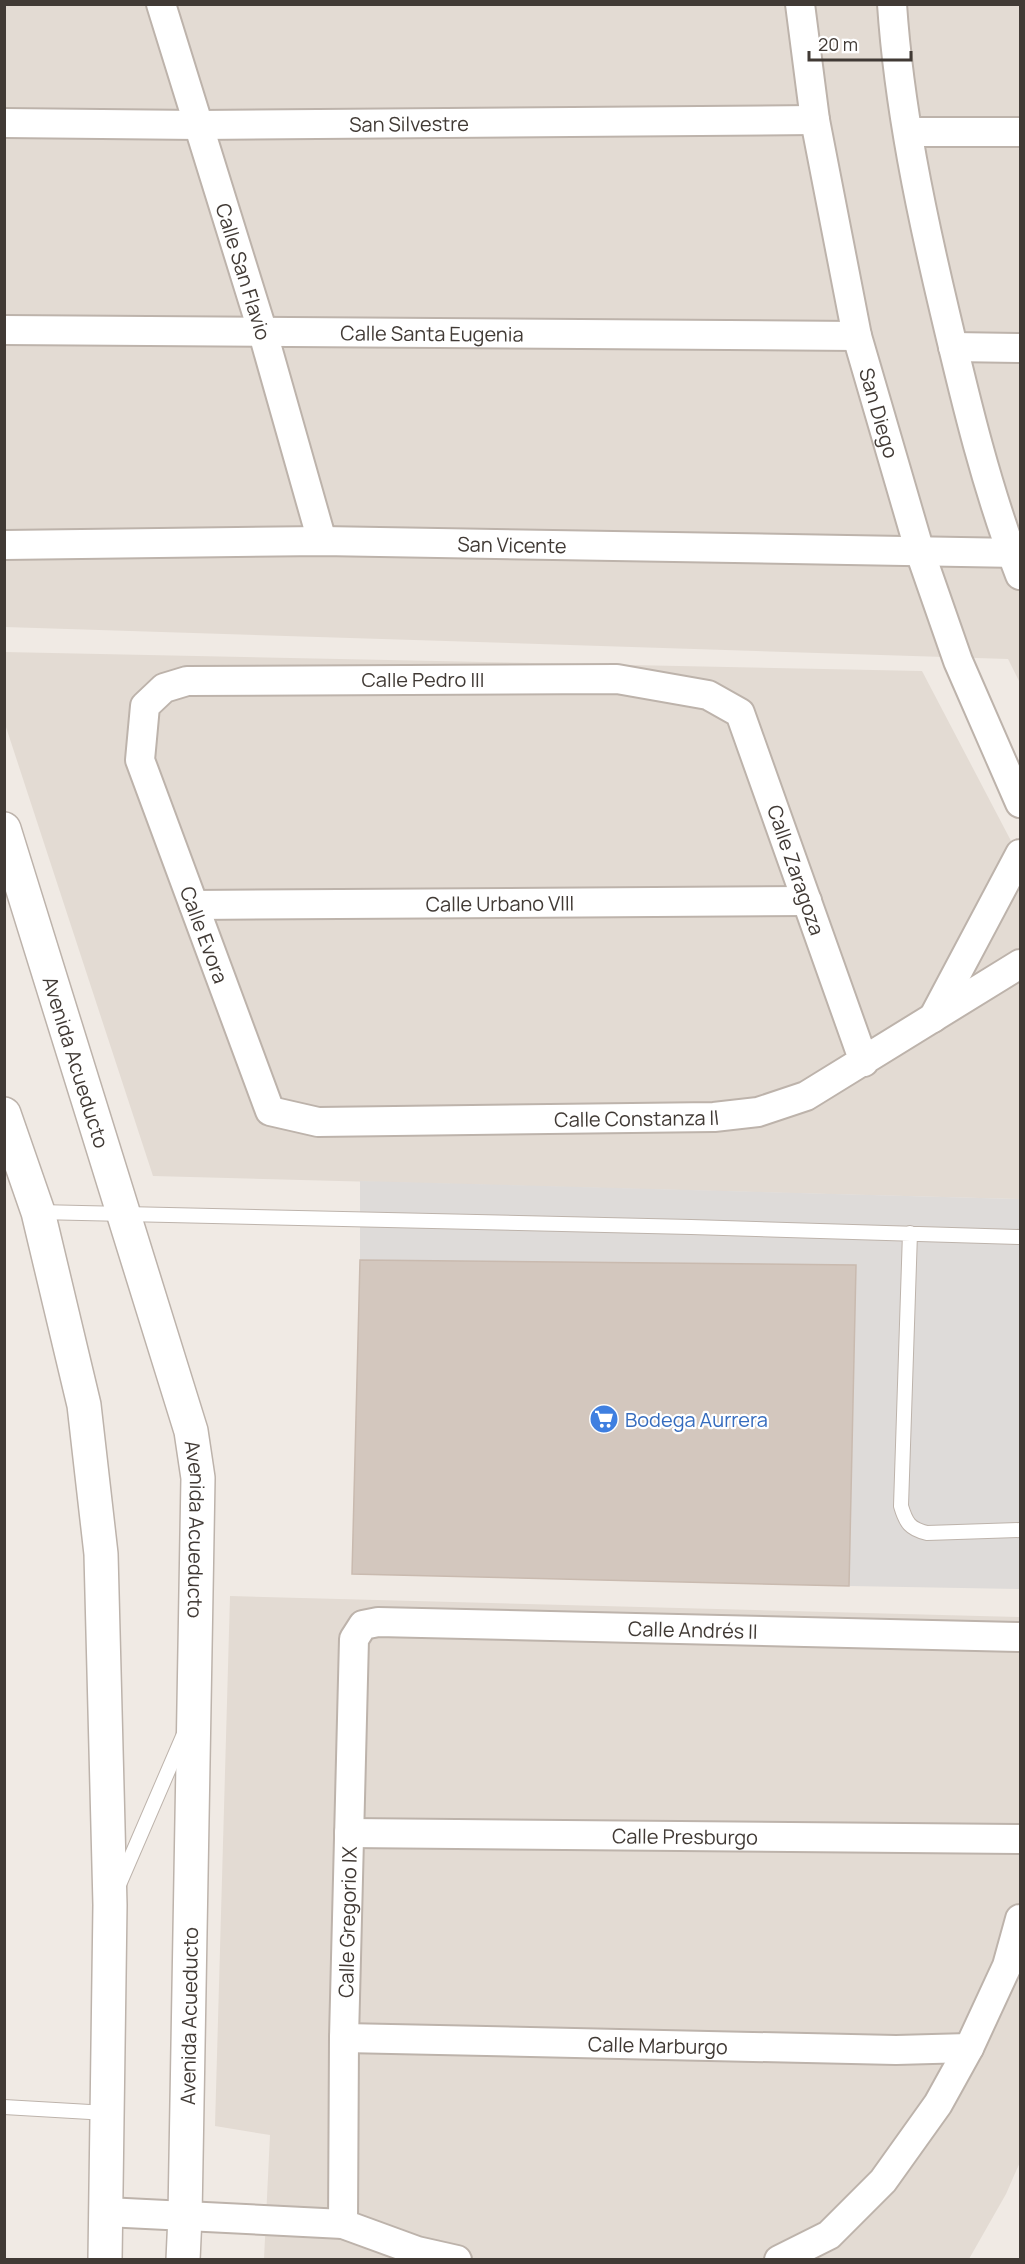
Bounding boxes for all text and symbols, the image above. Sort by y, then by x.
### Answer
scale bar [809,24,911,62]
text: 20 m [818,32,858,56]
street label: San Silvestre [349,109,469,137]
street label: Calle San Flavio [210,200,278,343]
street label: Calle Santa Eugenia [340,319,524,347]
street label: San Diego [853,364,905,461]
street label: San Vicente [457,530,567,559]
street label: Calle Pedro III [362,666,484,693]
street label: Calle Zaragoza [761,801,831,939]
street label: Calle Evora [174,882,235,987]
street label: Calle Urbano VIII [426,889,574,917]
street label: Avenida Acueducto [37,973,116,1151]
street label: Calle Constanza II [554,1103,720,1133]
supermarket icon: Bodega Aurrera [588,1403,620,1435]
place label: Bodega Aurrera [625,1406,768,1433]
street label: Avenida Acueducto [179,1438,212,1619]
street label: Calle Andrés II [628,1614,758,1644]
street label: Calle Presburgo [612,1822,758,1850]
street label: Calle Gregorio IX [332,1846,362,1998]
street label: Avenida Acueducto [174,1927,204,2105]
street label: Calle Marburgo [588,2030,728,2060]

